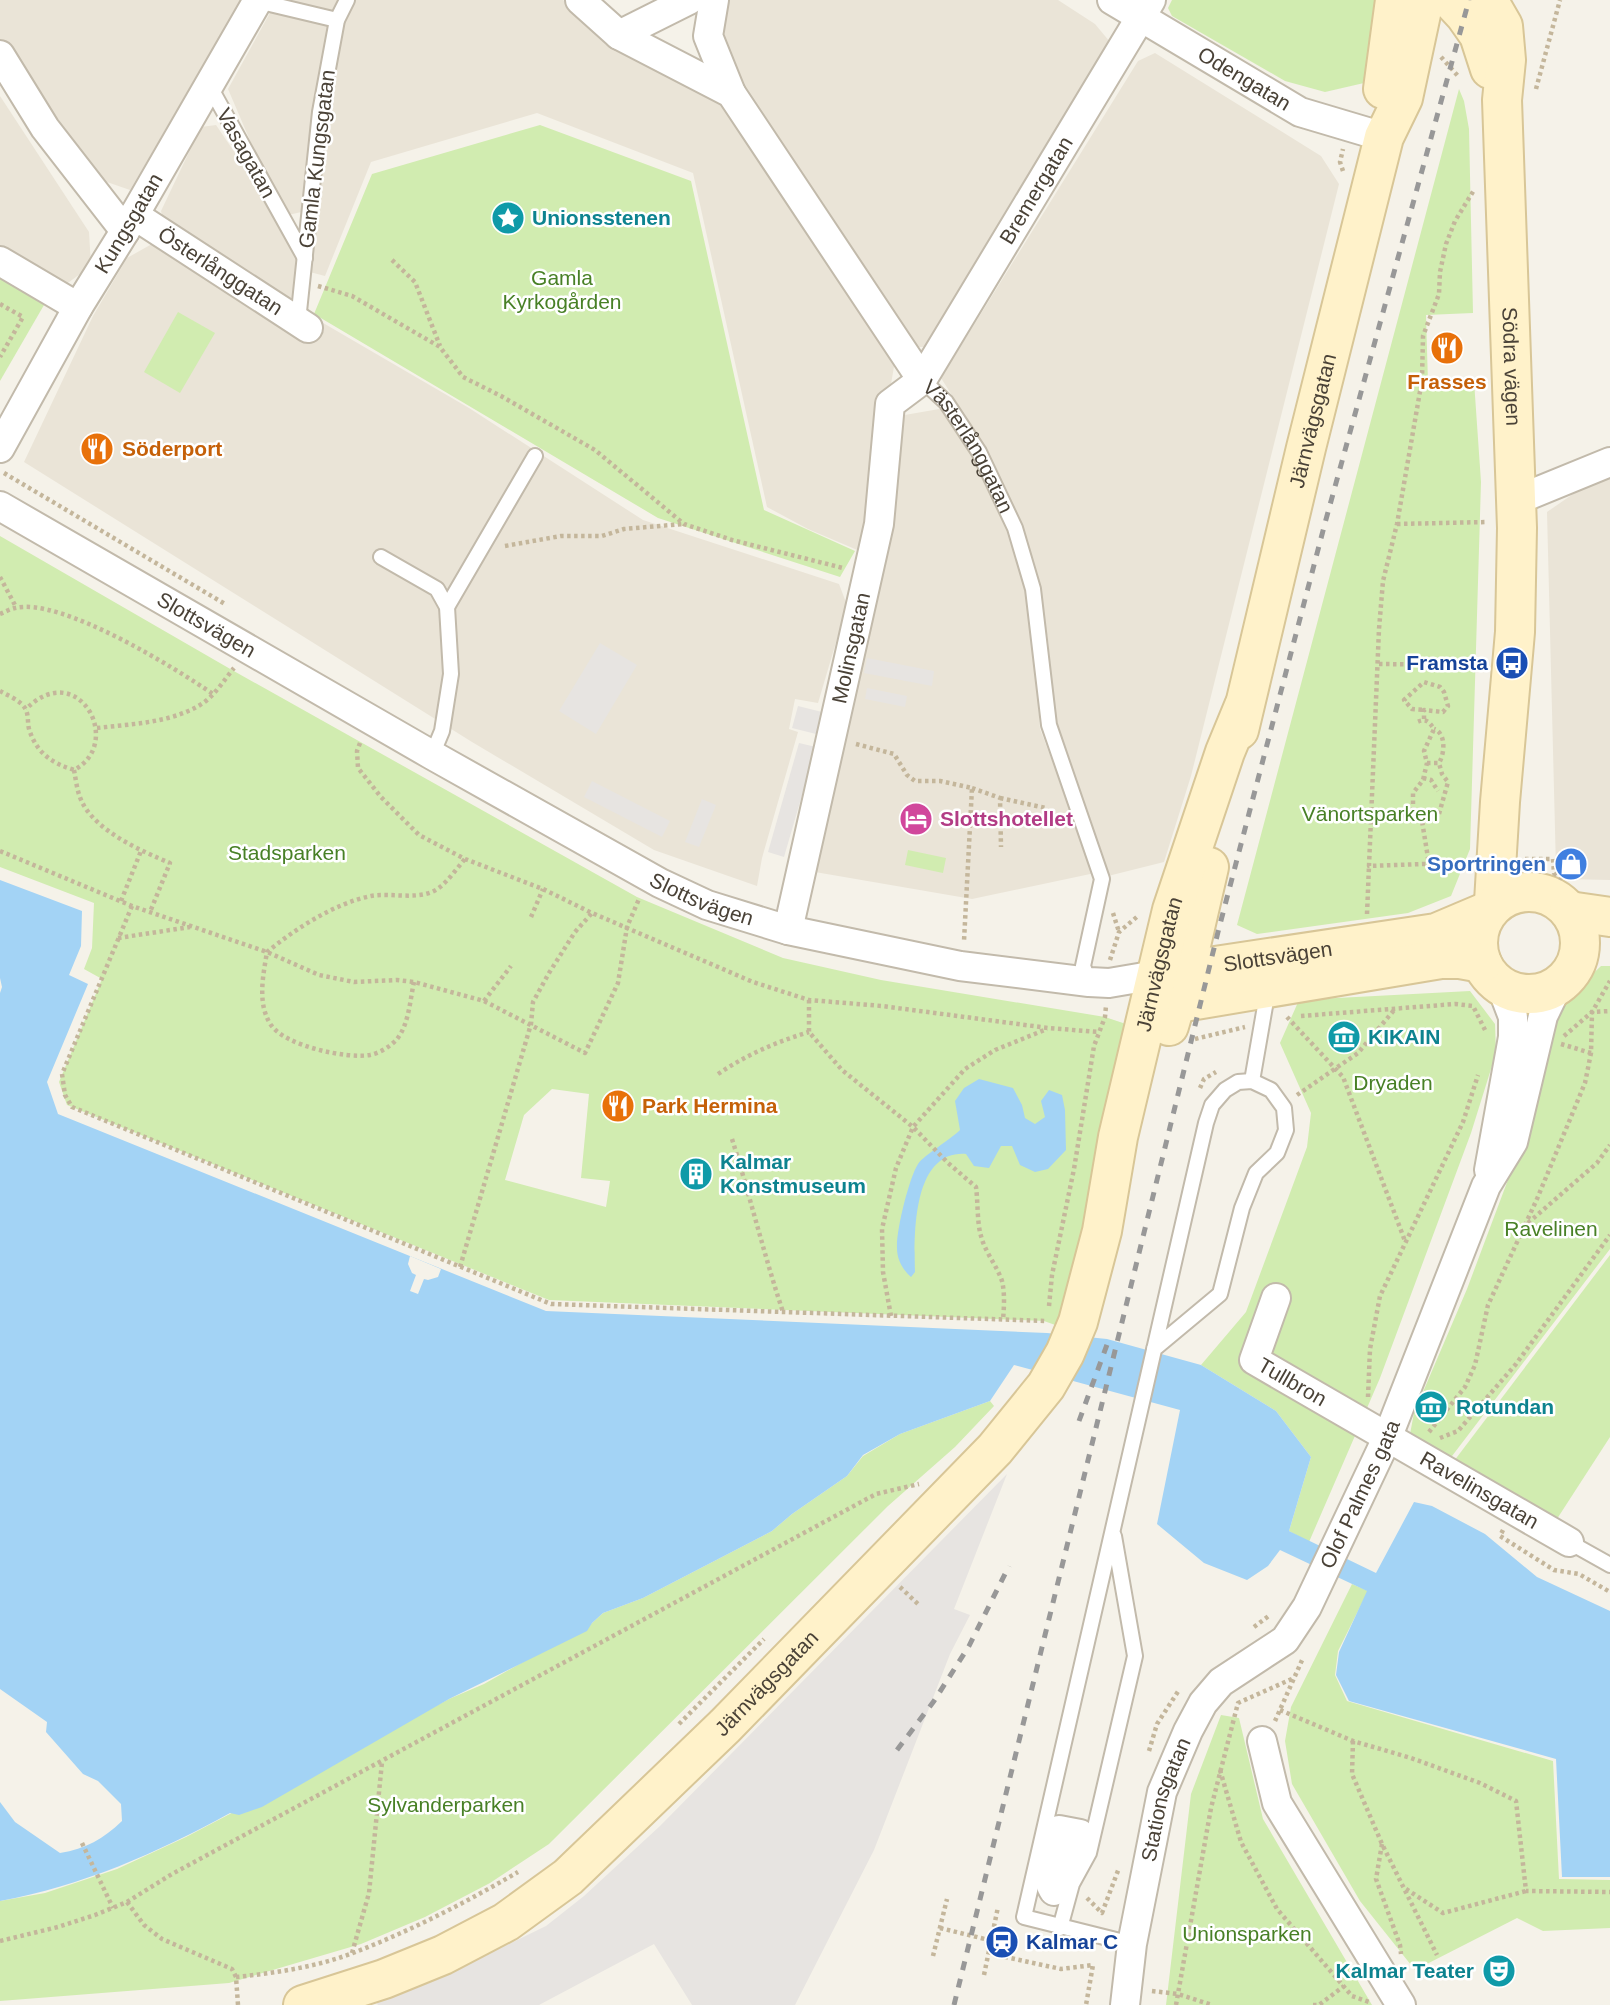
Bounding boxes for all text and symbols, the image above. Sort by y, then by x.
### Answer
street label: Odengatan [1194,42,1295,115]
street label: Gamla Kungsgatan [294,68,339,250]
street label: Vasagatan [212,104,280,202]
street label: Bremergatan [995,132,1077,248]
street label: Kungsgatan [90,169,167,277]
place icon: Unionsstenen [489,199,527,237]
place label: Unionsstenen [532,206,671,229]
street label: Österlånggatan [154,222,287,319]
park label: Gamla Kyrkogården [502,266,622,313]
street label: Södra vägen [1498,307,1525,426]
restaurant icon: Frasses [1428,329,1466,367]
street label: Järnvägsgatan [1285,351,1340,490]
place label: Frasses [1407,370,1487,393]
street label: Västerlånggatan [919,375,1018,516]
restaurant icon: Söderport [78,430,116,468]
place label: Söderport [122,437,222,460]
street label: Slottsvägen [153,587,260,662]
street label: Molinsgatan [827,590,874,706]
bus stop icon: Framsta [1493,644,1531,682]
place label: Framsta [1406,651,1488,674]
hotel icon: Slottshotellet [897,800,935,838]
park label: Vänortsparken [1302,802,1438,825]
place label: Slottshotellet [940,807,1073,830]
park label: Stadsparken [228,841,346,864]
shop icon: Sportringen [1552,845,1590,883]
place label: Sportringen [1427,852,1546,875]
street label: Slottsvägen [646,868,756,930]
street label: Järnvägsgatan [1131,894,1187,1034]
street label: Slottsvägen [1222,937,1334,976]
museum icon: KIKAIN [1325,1018,1363,1056]
place label: KIKAIN [1368,1025,1440,1048]
park label: Dryaden [1353,1071,1433,1094]
restaurant icon: Park Hermina [599,1087,637,1125]
place label: Park Hermina [642,1094,778,1117]
place label: Kalmar Konstmuseum [720,1150,866,1197]
building icon: Kalmar Konstmuseum [677,1155,715,1193]
park label: Ravelinen [1504,1217,1598,1240]
street label: Tullbron [1254,1353,1331,1410]
museum icon: Rotundan [1412,1388,1450,1426]
place label: Rotundan [1456,1395,1554,1418]
street label: Olof Palmes gata [1315,1416,1404,1572]
street label: Ravelinsgatan [1416,1446,1543,1533]
street label: Järnvägsgatan [710,1626,823,1740]
street label: Stationsgatan [1137,1734,1195,1863]
park label: Sylvanderparken [367,1793,525,1816]
park label: Unionsparken [1182,1922,1312,1945]
station icon: Kalmar C [983,1923,1021,1961]
place label: Kalmar C [1026,1930,1118,1953]
theatre icon: Kalmar Teater [1480,1952,1518,1990]
place label: Kalmar Teater [1335,1959,1474,1982]

